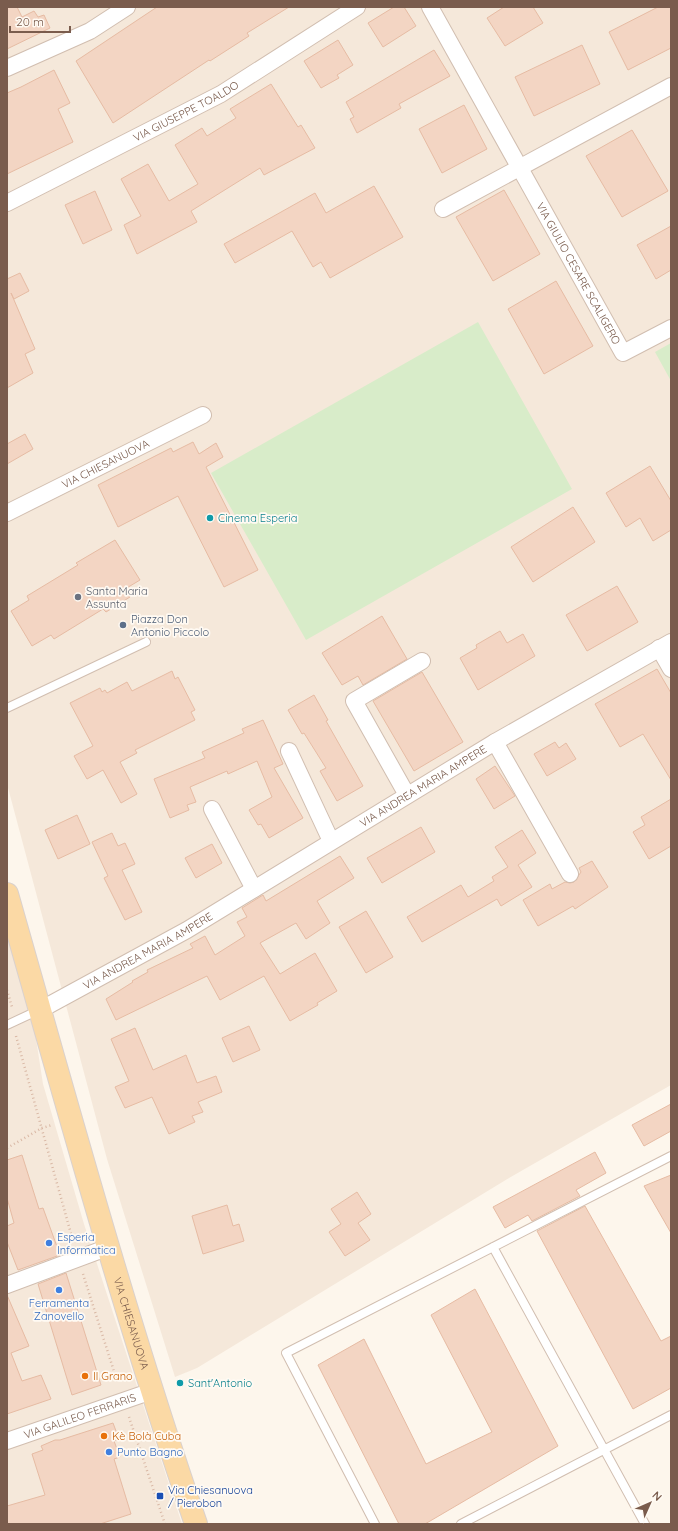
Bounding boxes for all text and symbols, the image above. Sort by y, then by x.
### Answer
scale bar [10,8,70,34]
text: 20 m [16,14,44,29]
street label: VIA GIUSEPPE TOALDO [131,78,241,145]
street label: VIA GIULIO CESARE SCALIGERO [533,200,624,347]
street label: VIA CHIESANUOVA [59,436,151,492]
place label: Cinema Esperia [218,511,297,525]
marker: Cinema Esperia [205,513,215,523]
place label: Santa Maria Assunta [86,584,148,611]
marker: Santa Maria Assunta [73,592,83,602]
place label: Piazza Don Antonio Piccolo [131,612,210,639]
marker: Piazza Don Antonio Piccolo [118,620,128,630]
street label: VIA ANDREA MARIA AMPERE [357,742,489,830]
street label: VIA ANDREA MARIA AMPERE [80,909,215,992]
place label: Esperia Informatica [57,1230,116,1257]
marker: Esperia Informatica [44,1238,54,1248]
street label: VIA CHIESANUOVA [111,1276,152,1371]
marker: Ferramenta Zanovello [54,1285,64,1295]
place label: Ferramenta Zanovello [29,1296,89,1323]
place label: Il Grano [93,1369,133,1383]
marker: Il Grano [80,1371,90,1381]
place label: Sant'Antonio [188,1376,253,1390]
marker: Sant'Antonio [175,1378,185,1388]
street label: VIA GALILEO FERRARIS [22,1390,138,1442]
place label: Kè Bolà Cuba [112,1429,181,1443]
marker: Kè Bolà Cuba [99,1431,109,1441]
place label: Punto Bagno [117,1445,183,1459]
marker: Punto Bagno [104,1447,114,1457]
place label: Via Chiesanuova / Pierobon [168,1483,253,1510]
north arrow [630,1483,670,1523]
text: N [649,1488,665,1504]
marker: Via Chiesanuova / Pierobon [155,1491,165,1501]

